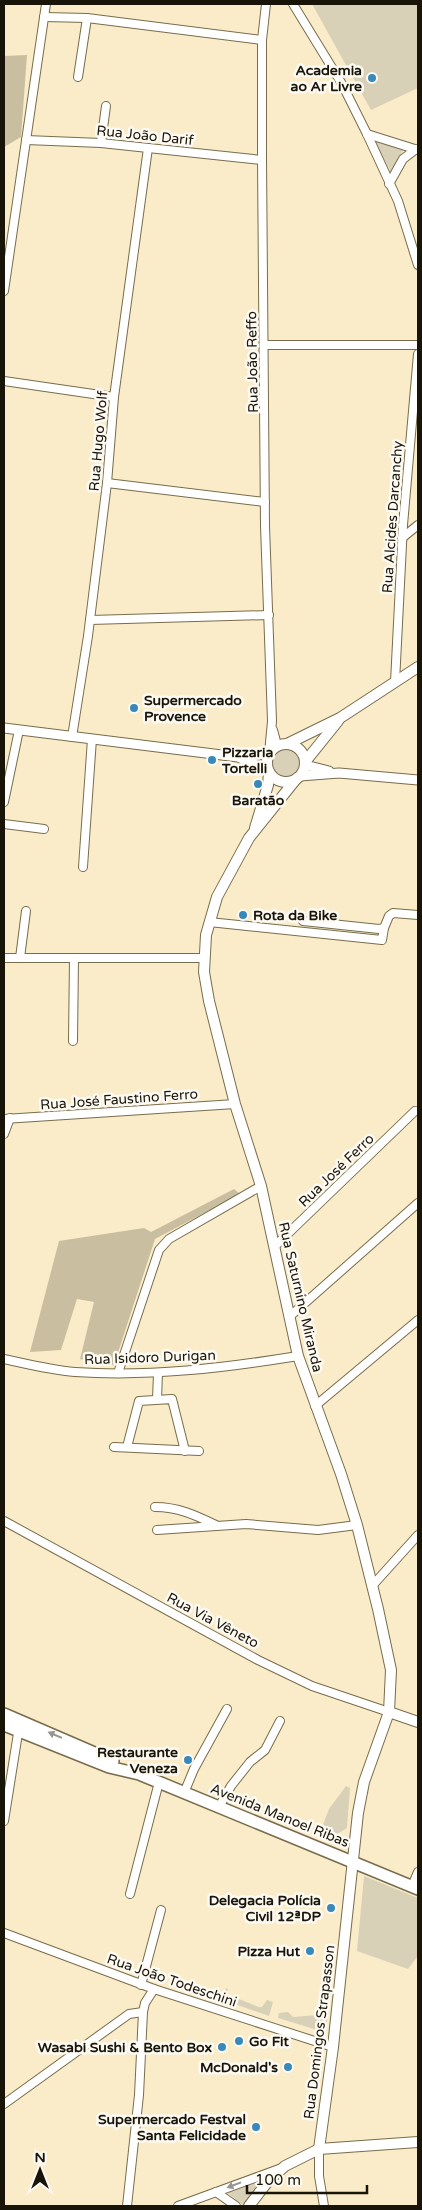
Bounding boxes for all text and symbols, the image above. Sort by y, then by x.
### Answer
place label: Academia ao Ar Livre [291,62,362,95]
marker: Academia ao Ar Livre [366,72,378,84]
street label: Rua João Darif [96,122,195,149]
street label: Rua João Reffo [243,311,262,413]
street label: Rua Hugo Wolf [86,389,111,492]
street label: Rua Alcides Darcanchy [379,440,406,594]
place label: Supermercado Provence [144,692,242,725]
marker: Supermercado Provence [128,702,140,714]
place label: Pizzaria Tortelli [221,744,273,777]
marker: Pizzaria Tortelli [206,754,218,766]
marker: Baratão [252,778,264,790]
place label: Baratão [232,792,285,809]
place label: Rota da Bike [253,907,337,924]
marker: Rota da Bike [237,909,249,921]
street label: Rua José Faustino Ferro [40,1086,199,1113]
street label: Rua José Ferro [295,1130,378,1211]
street label: Rua Saturnino Miranda [275,1220,326,1374]
street label: Rua Isidoro Durigan [84,1347,216,1368]
street label: Rua Via Vêneto [164,1589,262,1652]
one-way arrow [48,1730,62,1738]
place label: Restaurante Veneza [97,1744,178,1777]
marker: Restaurante Veneza [182,1754,194,1766]
street label: Avenida Manoel Ribas [208,1780,352,1851]
place label: Delegacia Polícia Civil 12ªDP [209,1892,322,1925]
marker: Delegacia Polícia Civil 12ªDP [325,1902,337,1914]
place label: Pizza Hut [238,1943,301,1960]
street label: Rua Domingos Strapasson [300,1944,339,2120]
marker: Pizza Hut [304,1945,316,1957]
street label: Rua João Todeschini [105,1950,239,2011]
place label: Go Fit [249,2033,290,2050]
marker: Go Fit [233,2035,245,2047]
place label: Wasabi Sushi & Bento Box [38,2039,212,2056]
marker: Wasabi Sushi & Bento Box [216,2041,228,2053]
place label: McDonald's [200,2059,278,2076]
marker: McDonald's [282,2061,294,2073]
place label: Supermercado Festval Santa Felicidade [98,2111,246,2144]
marker: Supermercado Festval Santa Felicidade [250,2121,262,2133]
north arrow [15,2145,65,2195]
text: N [34,2149,46,2166]
scale bar [247,2162,367,2194]
text: 100 m [255,2171,301,2189]
one-way arrow [226,2181,241,2189]

